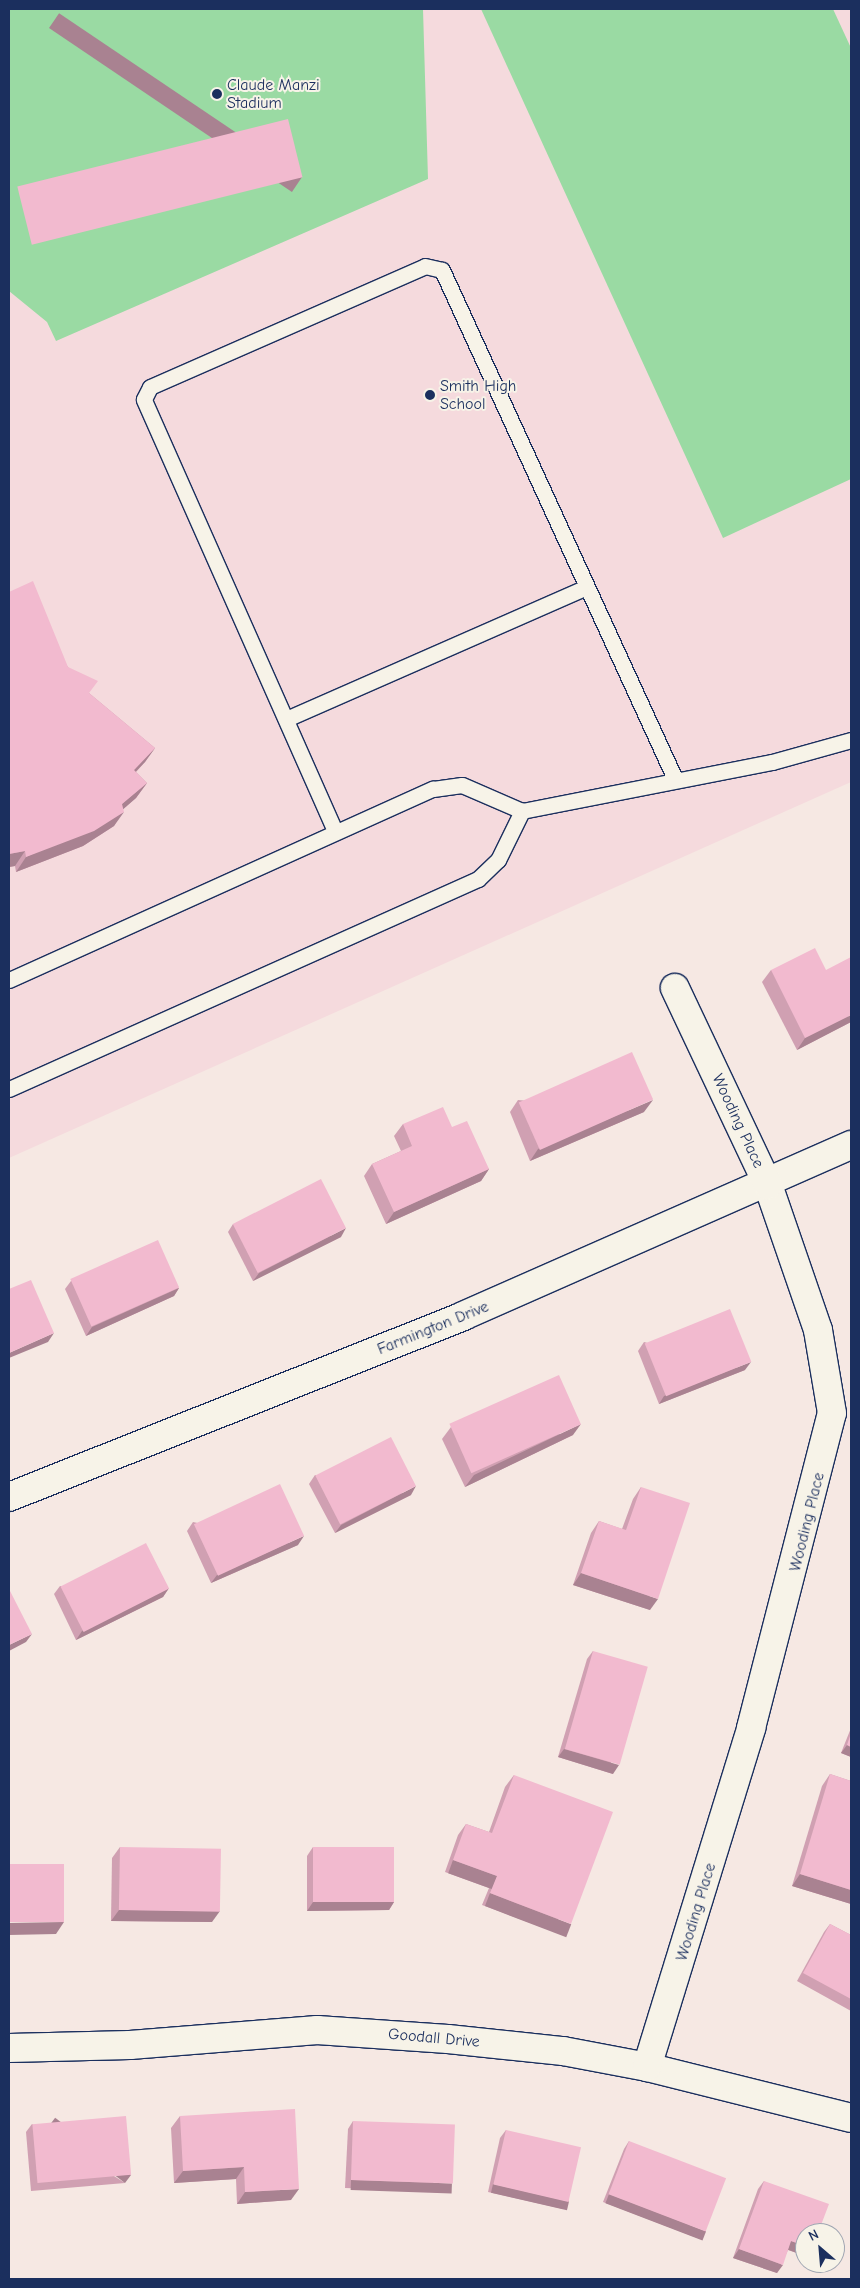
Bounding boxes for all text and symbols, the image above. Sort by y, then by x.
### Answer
place label: Claude Manzi Stadium [227,75,320,113]
marker: Claude Manzi Stadium [211,88,223,100]
place label: Smith High School [440,376,516,414]
marker: Smith High School [424,389,436,401]
street label: Wooding Place [708,1071,768,1171]
street label: Farmington Drive [375,1297,491,1359]
street label: Wooding Place [785,1470,829,1574]
street label: Wooding Place [672,1861,720,1963]
street label: Goodall Drive [387,2024,481,2052]
north arrow [795,2223,845,2273]
text: N [805,2225,821,2245]

